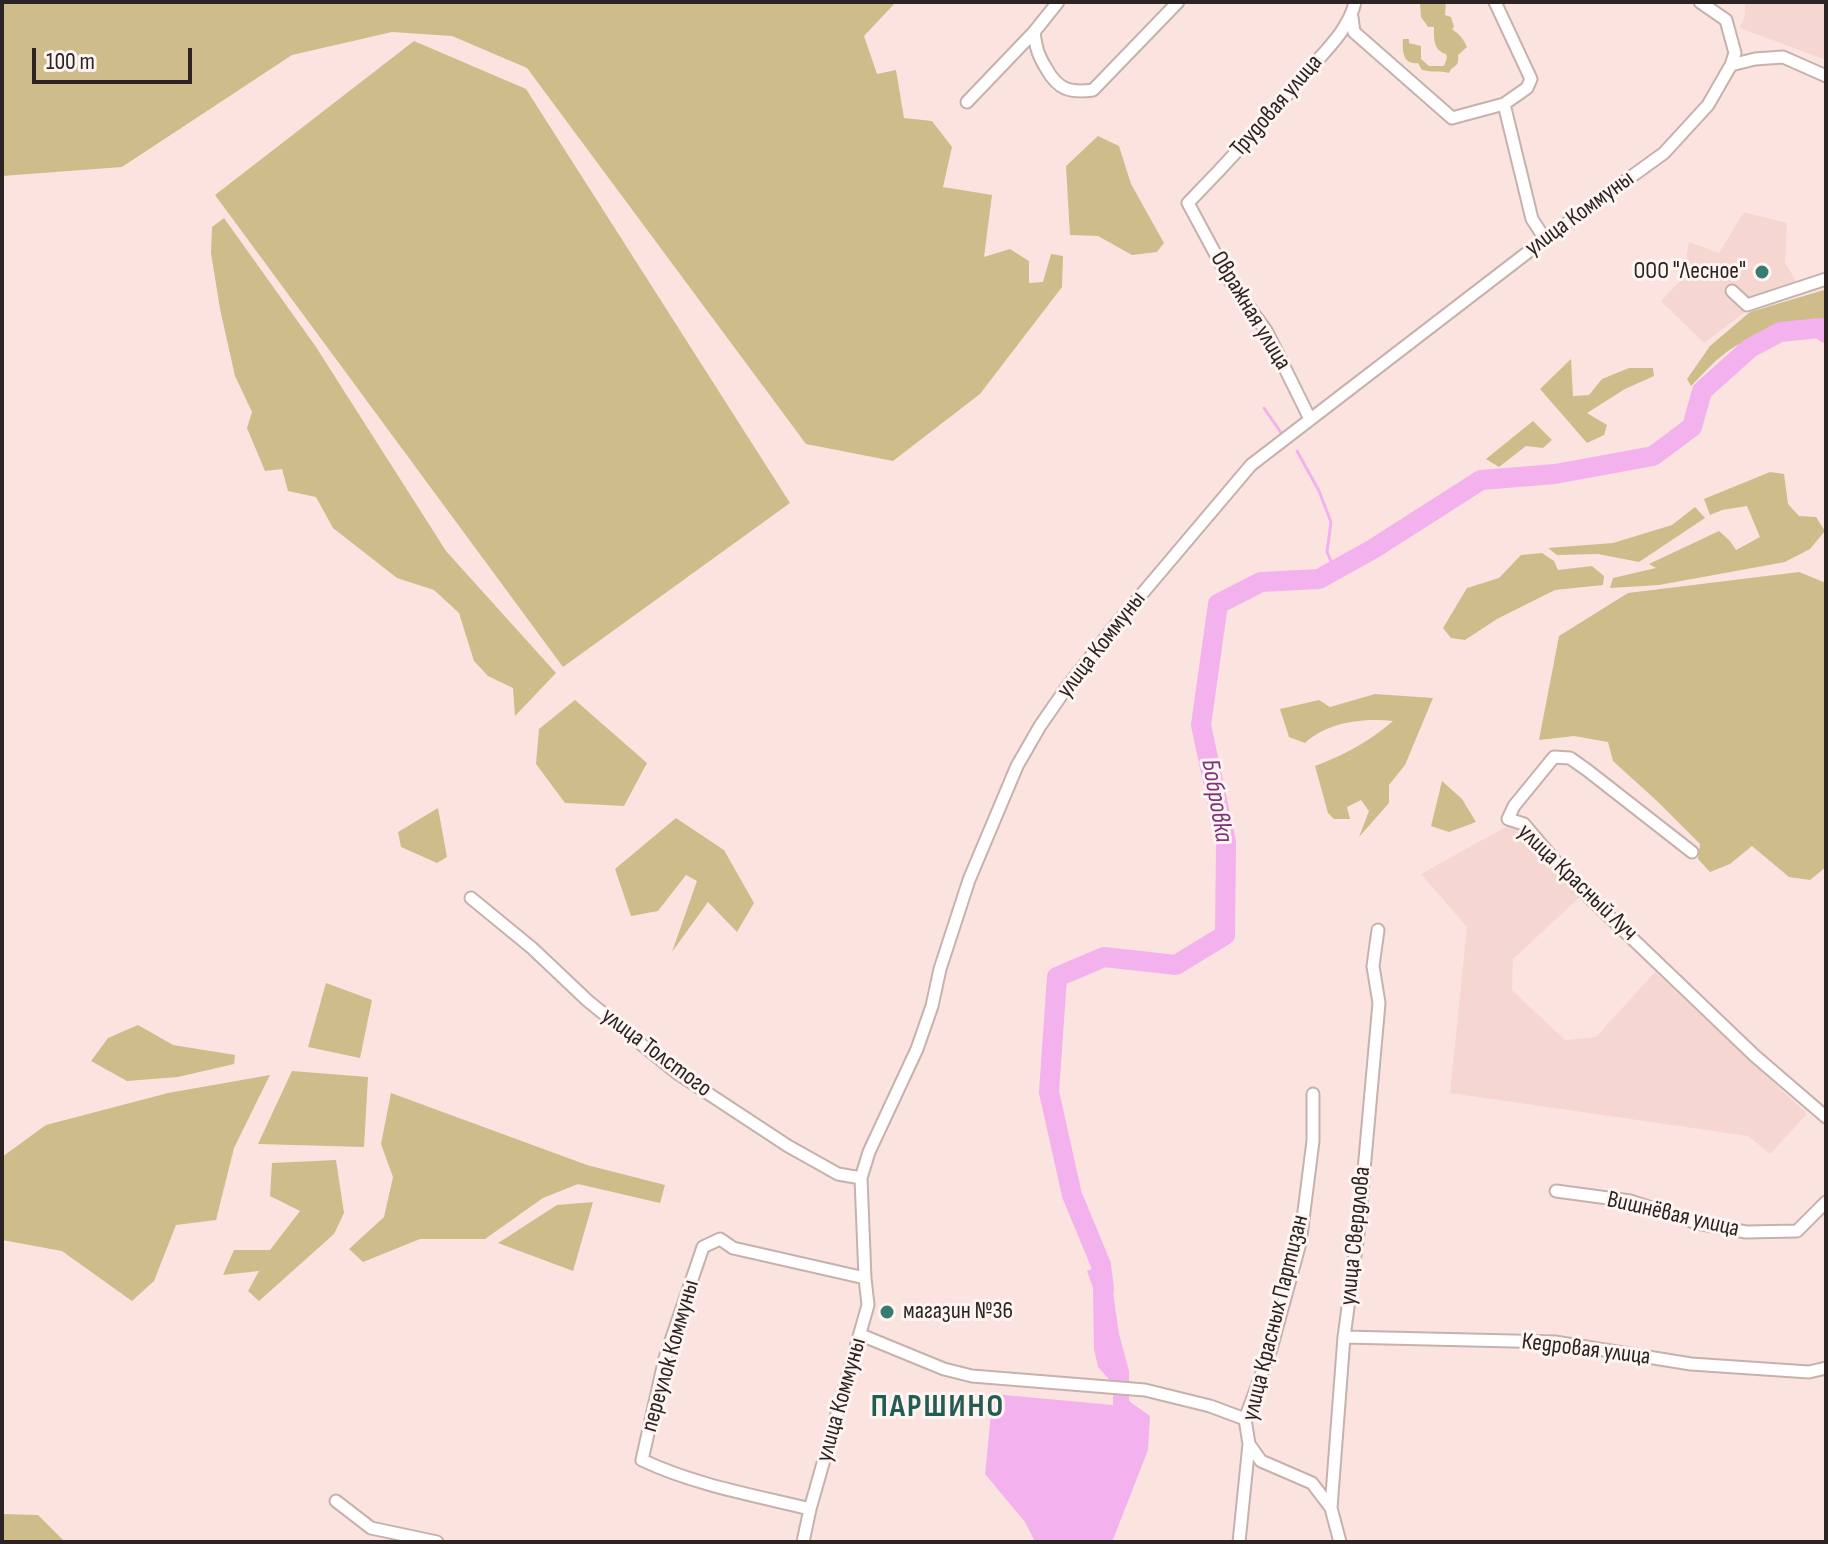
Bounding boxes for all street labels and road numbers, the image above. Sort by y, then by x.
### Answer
street label: Трудовая улица [1225,49,1329,163]
street label: улица Коммуны [1520,165,1640,263]
street label: Овражная улица [1203,246,1297,376]
street label: улица Коммуны [1051,586,1153,704]
street label: улица Красный Луч [1511,818,1643,948]
street label: улица Толстого [595,1002,717,1104]
street label: улица Свердлова [1334,1165,1378,1307]
street label: Вишнёвая улица [1604,1186,1742,1244]
street label: улица Красных Партизан [1236,1212,1316,1424]
street label: переулок Коммуны [636,1277,706,1435]
street label: Кедровая улица [1520,1328,1652,1372]
street label: улица Коммуны [811,1335,873,1465]

